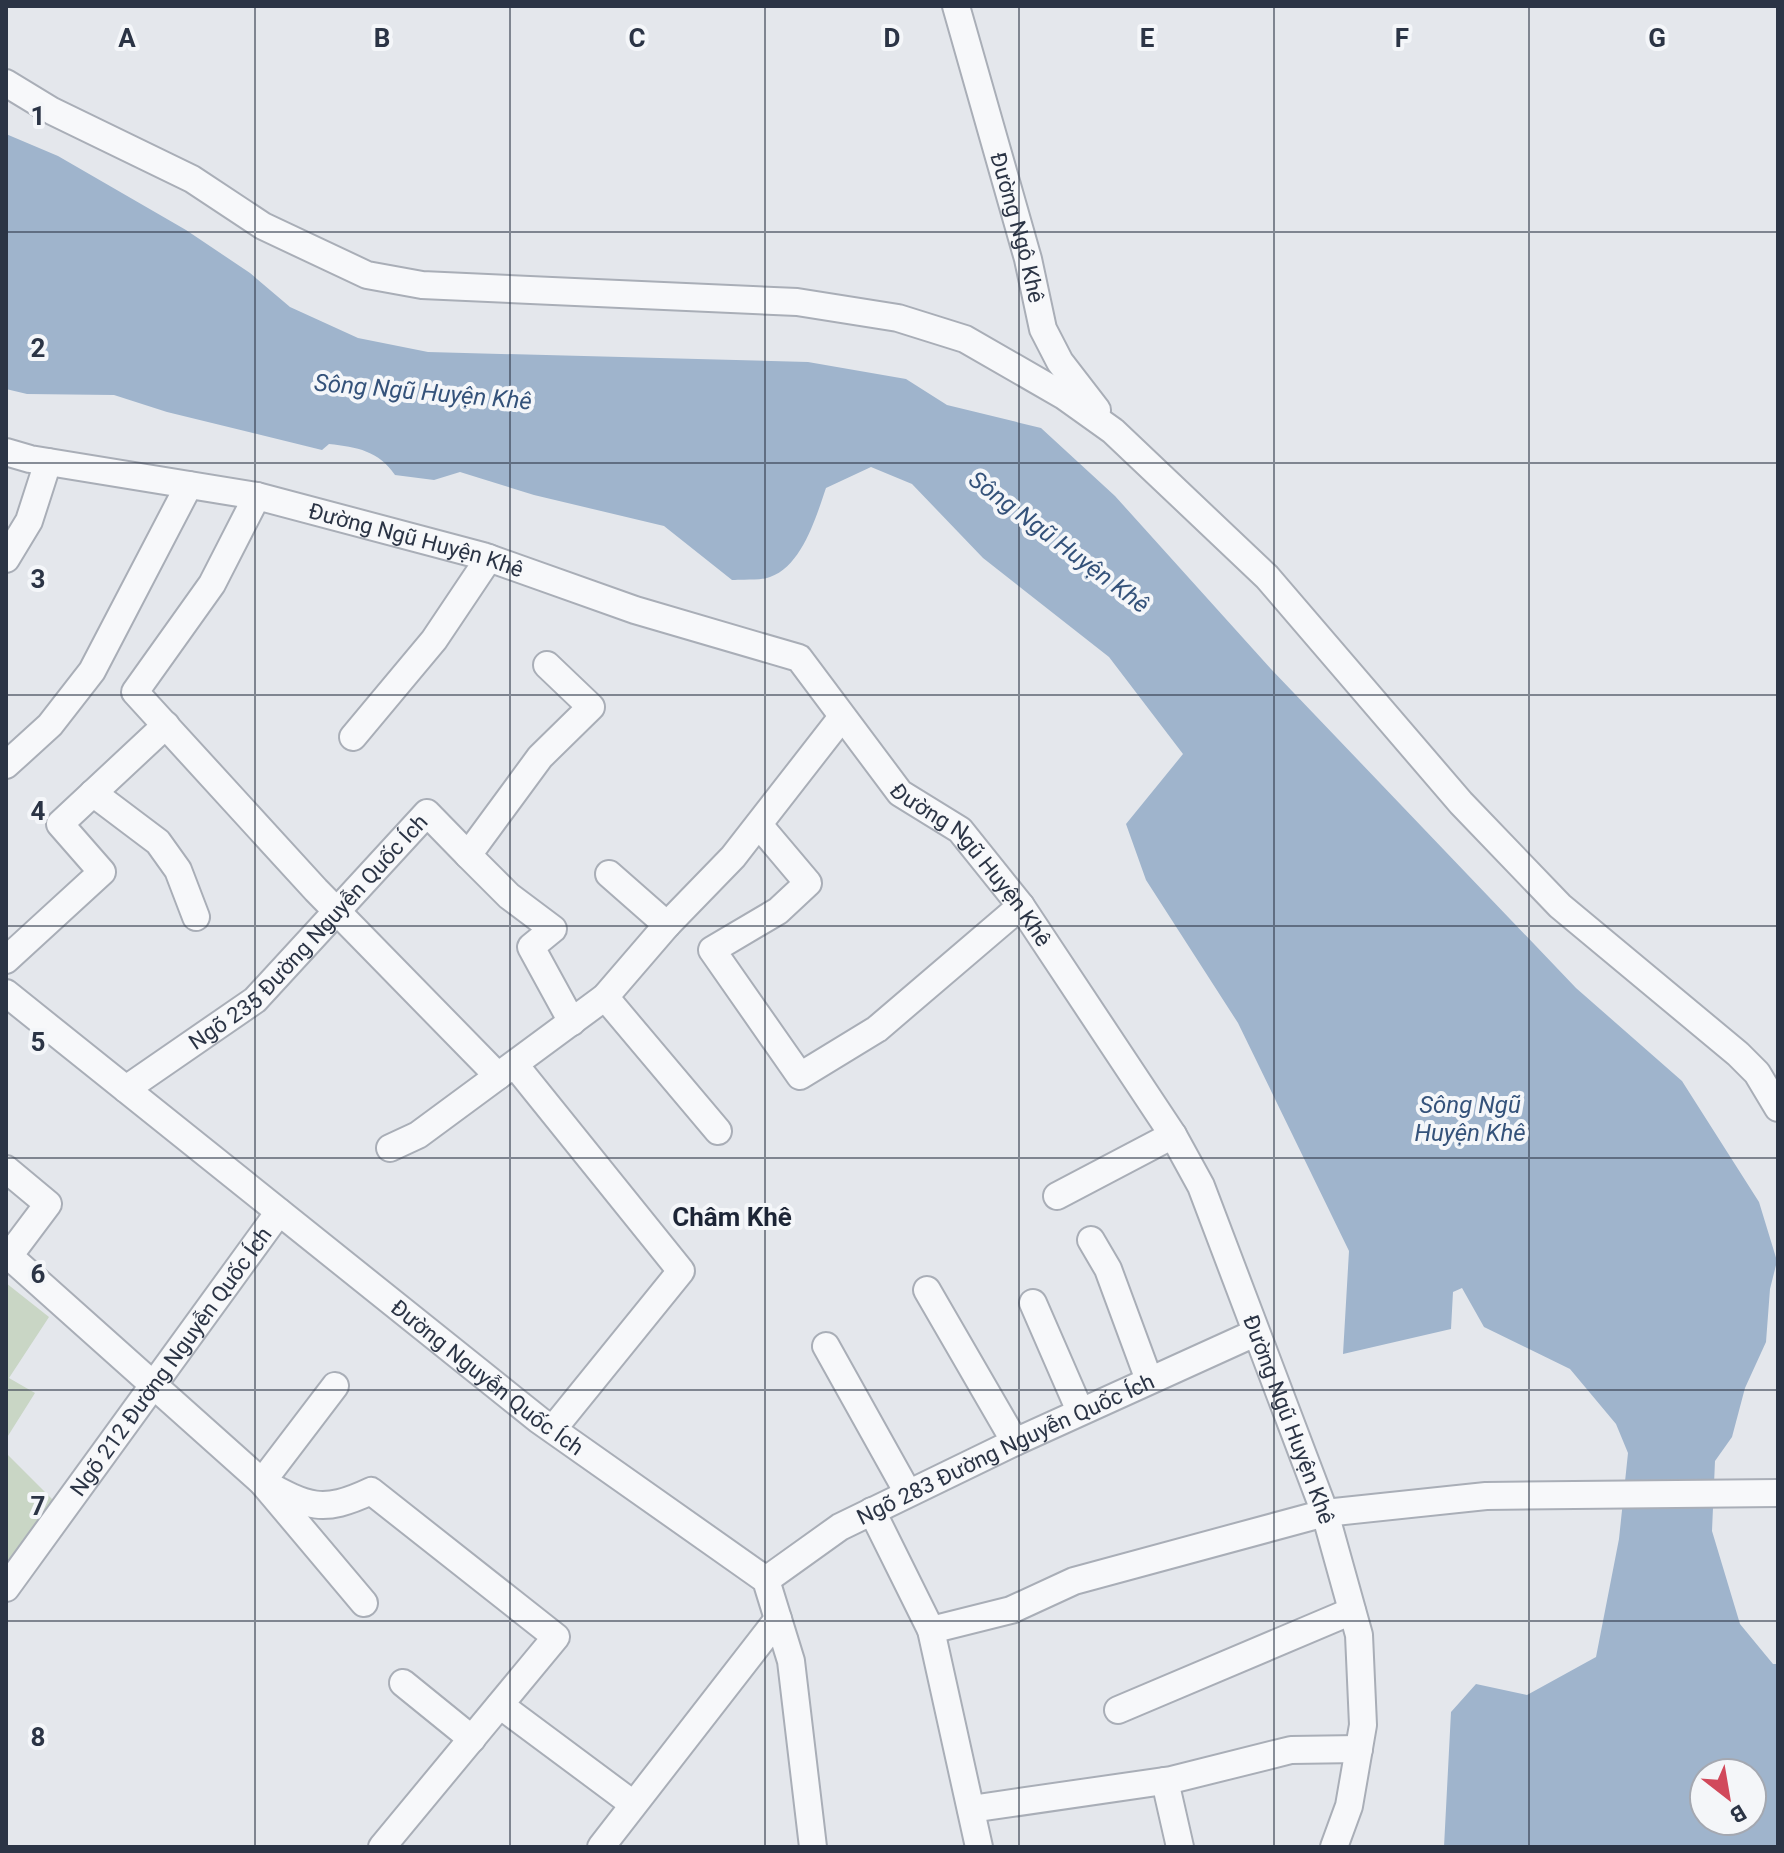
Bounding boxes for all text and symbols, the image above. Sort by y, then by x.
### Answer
text: A [118,23,136,53]
text: B [374,23,390,53]
text: C [628,23,646,53]
text: D [884,23,900,53]
text: E [1140,23,1155,53]
text: F [1395,23,1409,53]
text: G [1648,23,1666,53]
text: 1 [31,101,45,131]
street label: Đường Ngô Khê [986,149,1050,305]
text: 2 [31,333,45,363]
water label: Sông Ngũ Huyện Khê [313,369,533,415]
water label: Sông Ngũ Huyện Khê [963,465,1155,619]
street label: Đường Ngũ Huyện Khê [306,498,527,582]
text: 3 [31,564,45,594]
street label: Đường Ngũ Huyện Khê [885,779,1056,951]
text: 4 [31,796,46,826]
street label: Ngõ 235 Đường Nguyễn Quốc Ích [184,809,432,1054]
text: 5 [31,1027,45,1057]
water label: Sông Ngũ Huyện Khê [1414,1091,1526,1147]
district label: Châm Khê [672,1202,792,1232]
street label: Ngõ 212 Đường Nguyễn Quốc Ích [65,1222,276,1501]
text: 6 [31,1259,46,1289]
street label: Đường Nguyễn Quốc Ích [386,1294,588,1460]
street label: Đường Ngũ Huyện Khê [1238,1311,1340,1526]
street label: Ngõ 283 Đường Nguyễn Quốc Ích [853,1368,1158,1529]
text: 7 [31,1491,45,1521]
text: 8 [31,1722,45,1752]
north arrow [1688,1757,1768,1837]
text: B [1726,1799,1751,1828]

